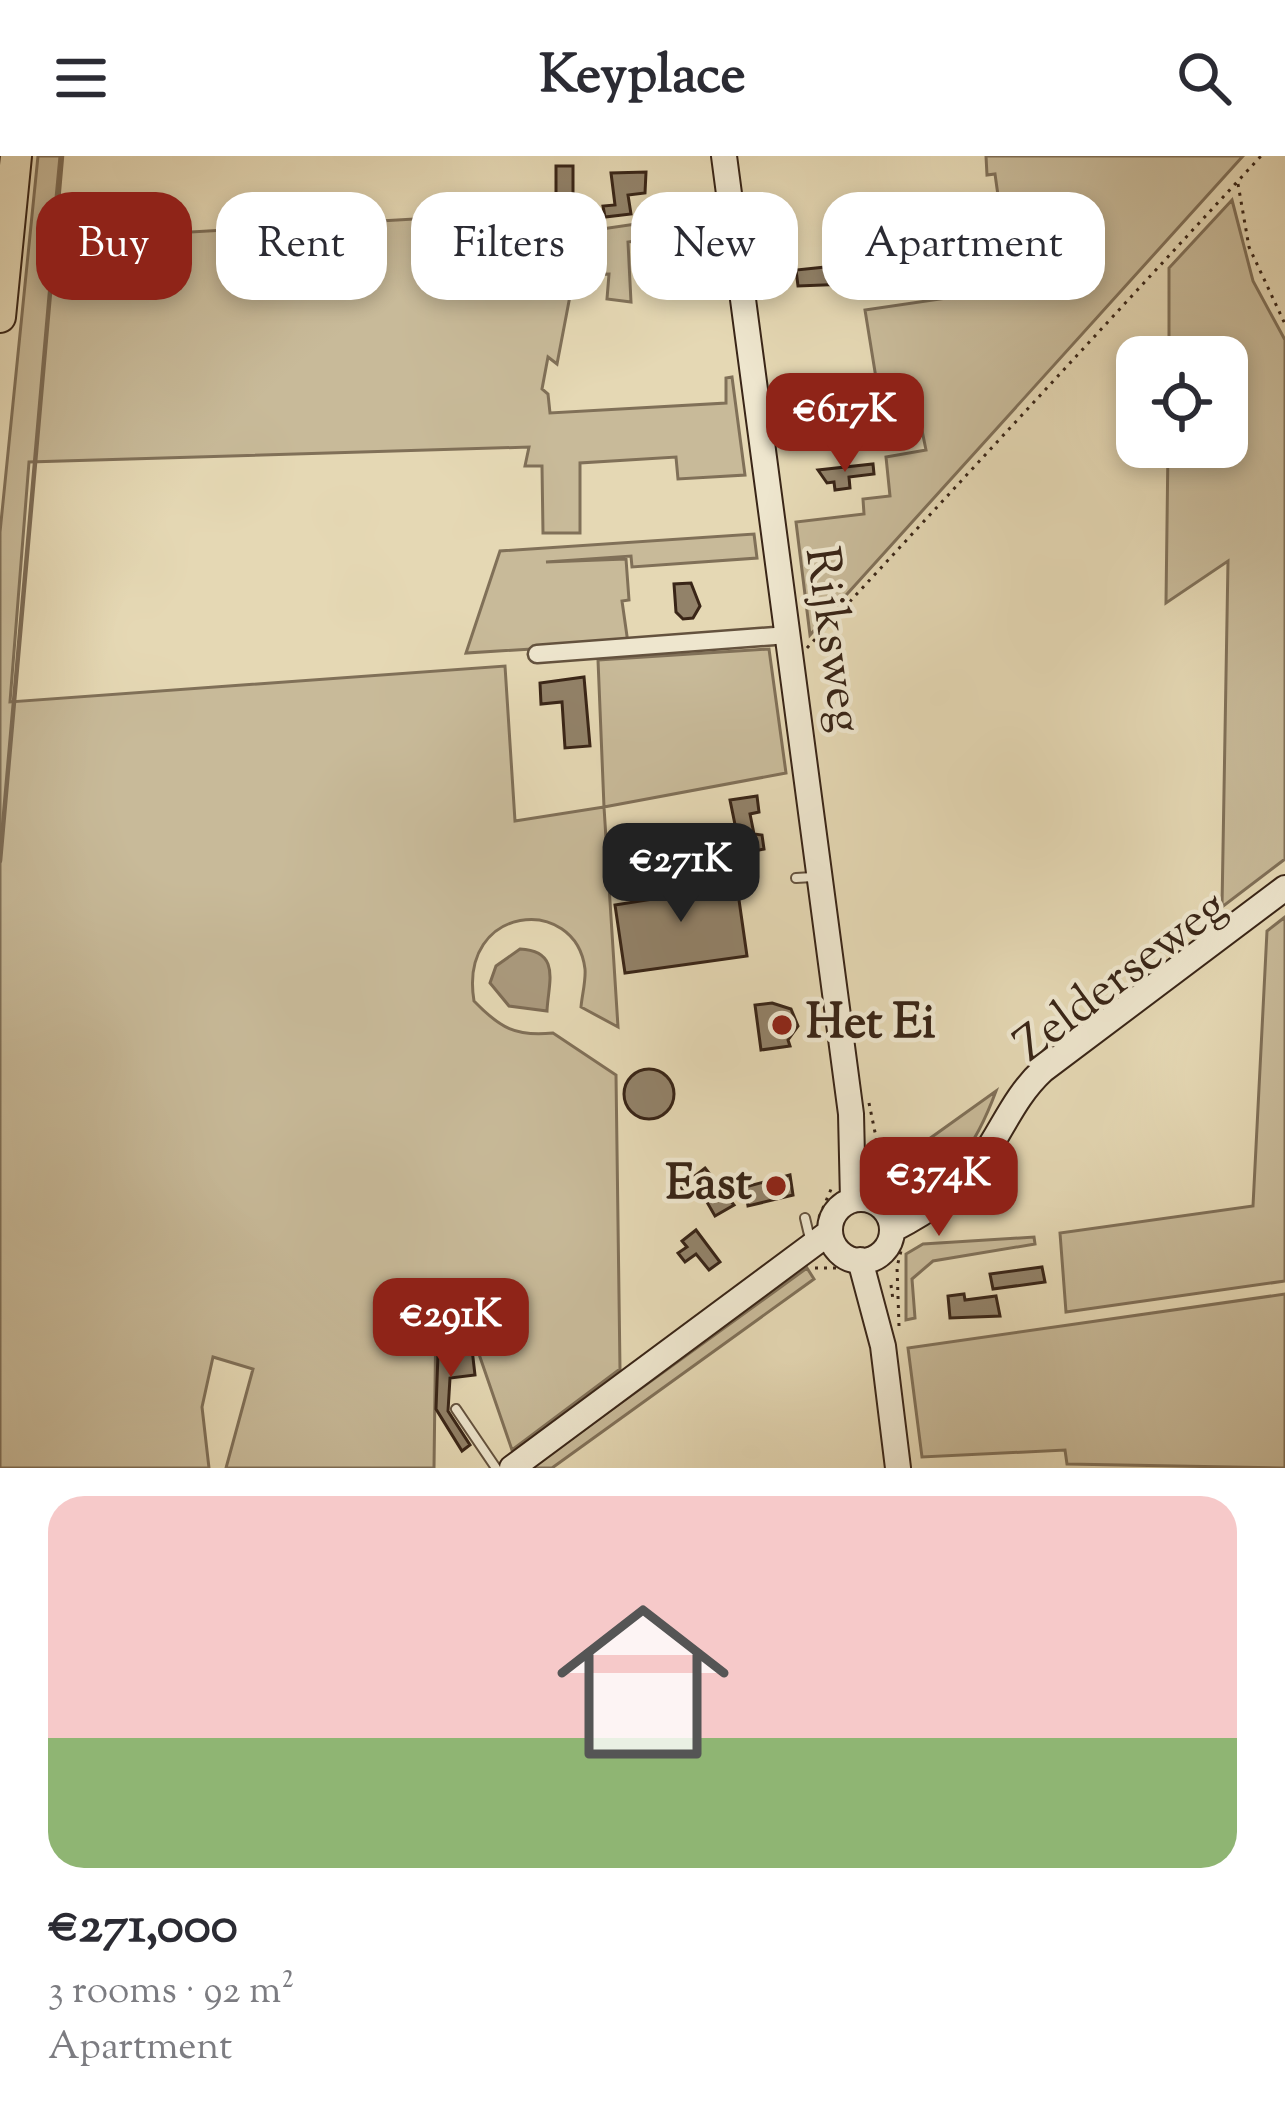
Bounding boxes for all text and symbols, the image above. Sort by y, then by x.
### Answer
text: Keyplace [539,39,746,117]
icon: menu [48,45,114,111]
icon: search [1171,45,1237,111]
chip: Buy [36,192,192,300]
chip: Rent [216,192,387,300]
chip: Filters [411,192,607,300]
chip: New [631,192,798,300]
chip: Apartment [822,192,1105,300]
map controls [1116,336,1248,468]
button: locate [1116,336,1248,468]
pin: €617K [761,373,929,475]
text: €617K [793,384,897,440]
street label: Rijksweg [784,543,878,737]
pin: €271K [597,823,765,925]
text: €271K [630,834,732,890]
street label: Zelderseweg [1001,875,1243,1081]
place label: Het Ei [806,991,936,1060]
marker: Het Ei [769,1012,795,1038]
pin: €374K [855,1137,1023,1239]
text: €374K [887,1148,991,1204]
place label: East [666,1152,753,1221]
marker: East [763,1173,789,1199]
pin: €291K [367,1278,535,1380]
text: €291K [400,1289,502,1345]
icon: home [535,1574,751,1790]
text: €271,000 [48,1892,238,1965]
text: 3 rooms · 92 m² [48,1965,294,2021]
text: Apartment [48,2021,232,2077]

